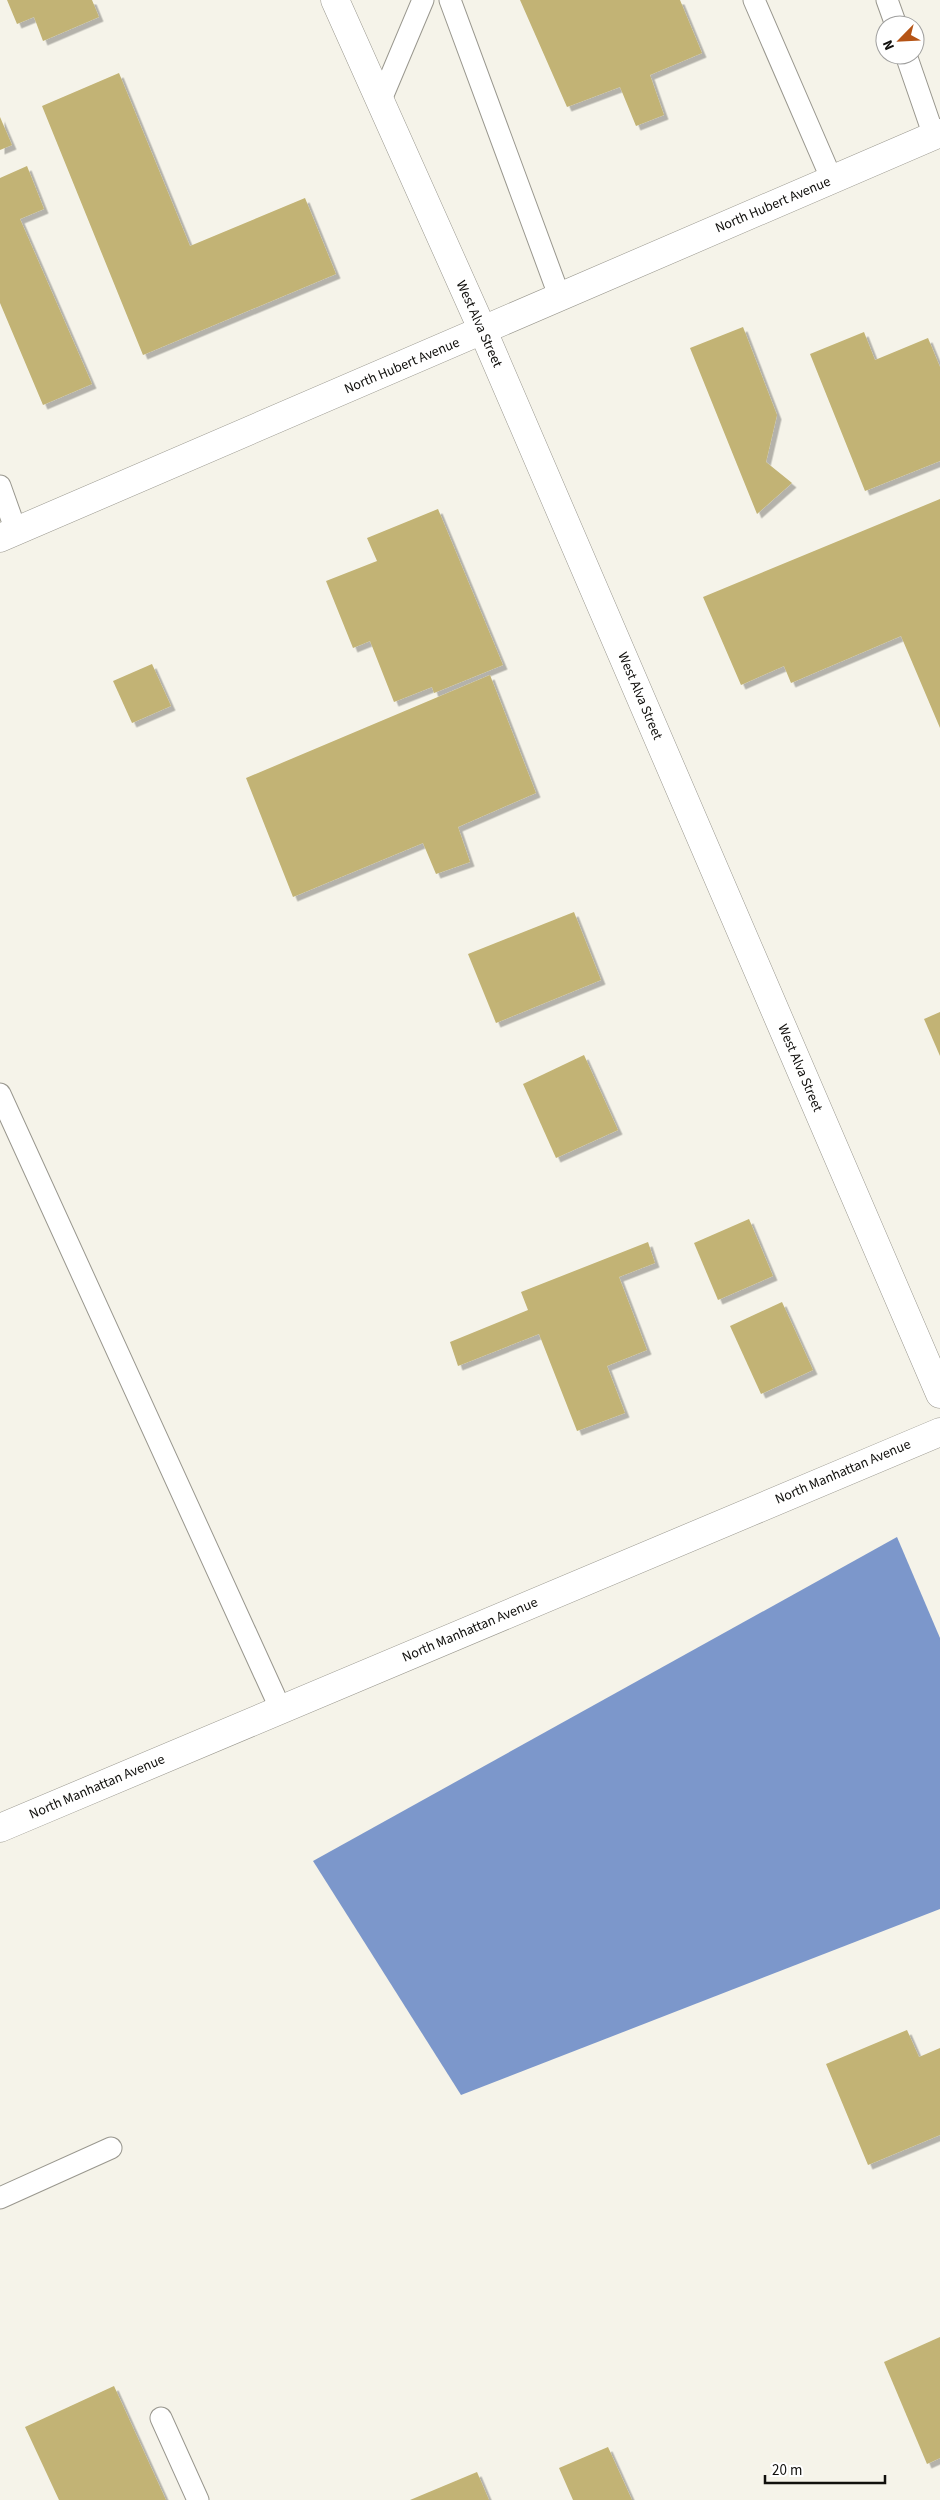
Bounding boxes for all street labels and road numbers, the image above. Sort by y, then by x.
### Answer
street label: North Hubert Avenue [712,172,834,238]
street label: West Alva Street [451,277,507,371]
street label: North Hubert Avenue [341,333,463,399]
street label: West Alva Street [613,649,668,743]
street label: West Alva Street [773,1021,828,1115]
street label: North Manhattan Avenue [772,1434,914,1510]
street label: North Manhattan Avenue [399,1592,541,1668]
street label: North Manhattan Avenue [26,1749,168,1825]

